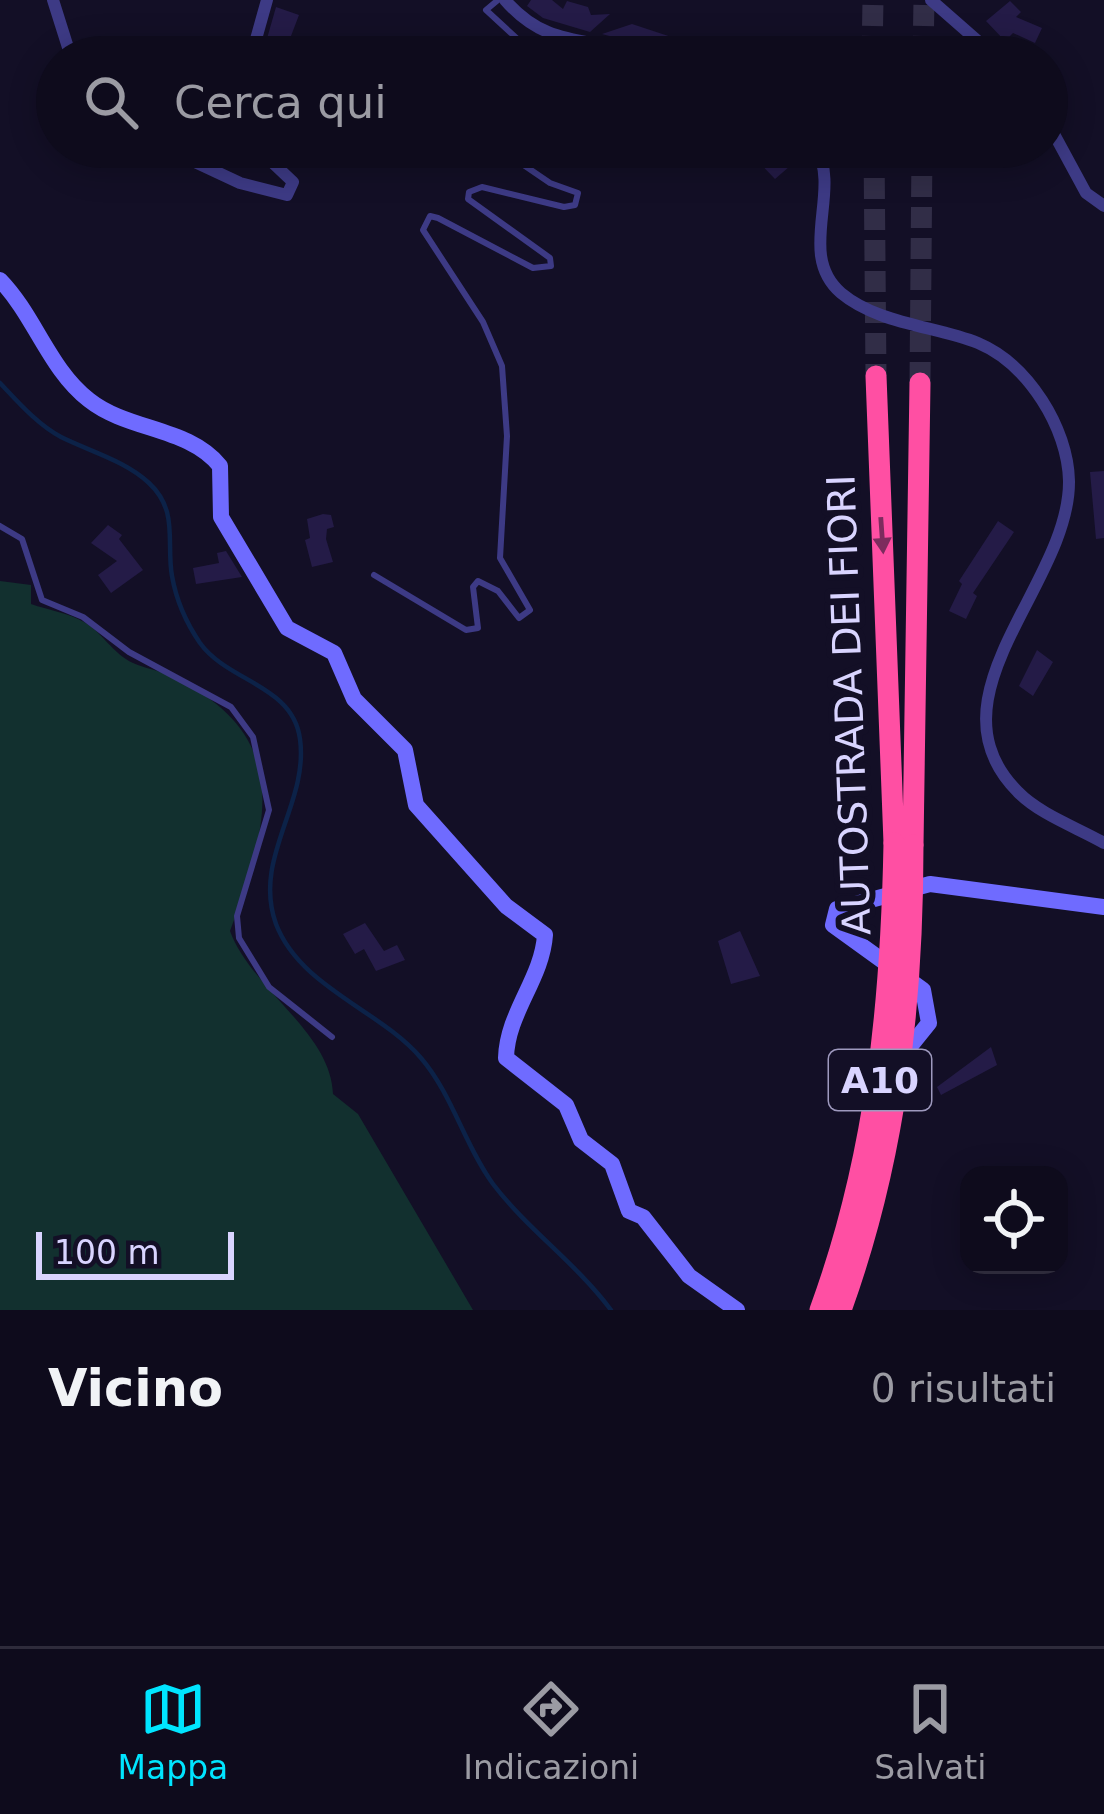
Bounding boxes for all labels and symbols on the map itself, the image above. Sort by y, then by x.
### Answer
street label: AUTOSTRADA DEI FIORI [818,474,880,936]
one-way arrow [873,517,892,555]
road number: A10 [829,1050,931,1110]
scale bar [36,1226,234,1279]

